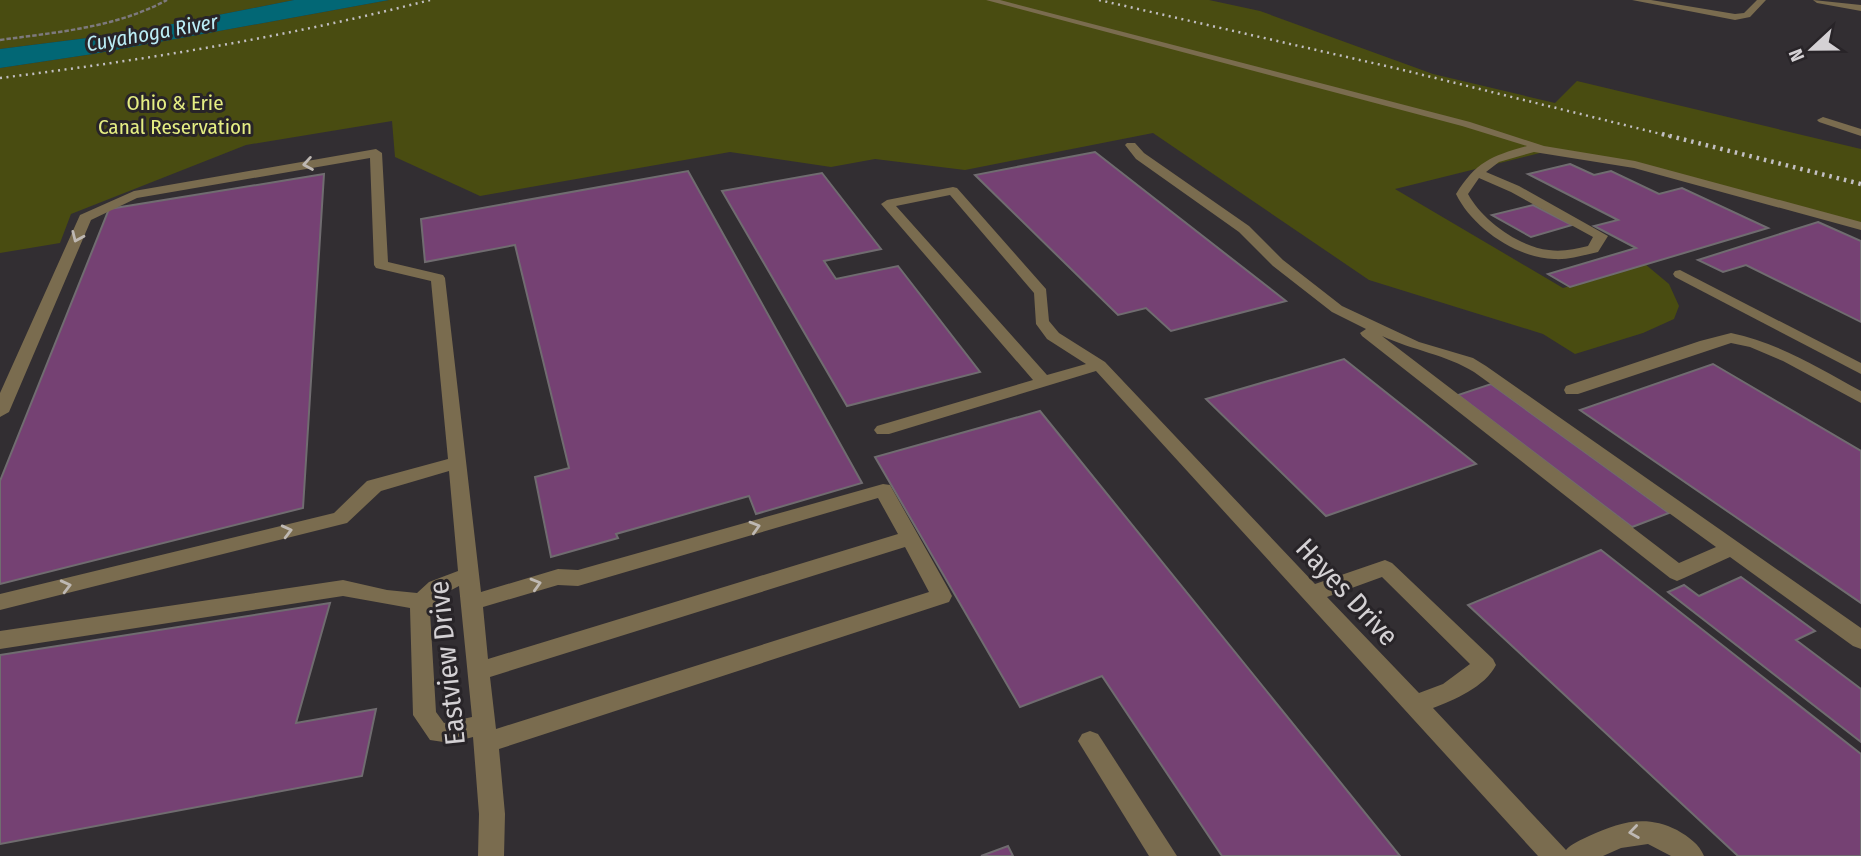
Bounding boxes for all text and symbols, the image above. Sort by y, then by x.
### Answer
water label: Cuyahoga River [84,9,221,57]
north arrow [1777,14,1847,84]
text: N [1784,46,1809,65]
park label: Ohio & Erie Canal Reservation [98,90,252,140]
one-way arrow [302,156,314,171]
one-way arrow [71,230,85,243]
one-way arrow [749,520,761,535]
one-way arrow [281,525,293,539]
street label: Hayes Drive [1289,532,1405,652]
one-way arrow [530,577,542,592]
street label: Eastview Drive [422,579,472,747]
one-way arrow [60,580,72,594]
one-way arrow [1628,825,1640,840]

